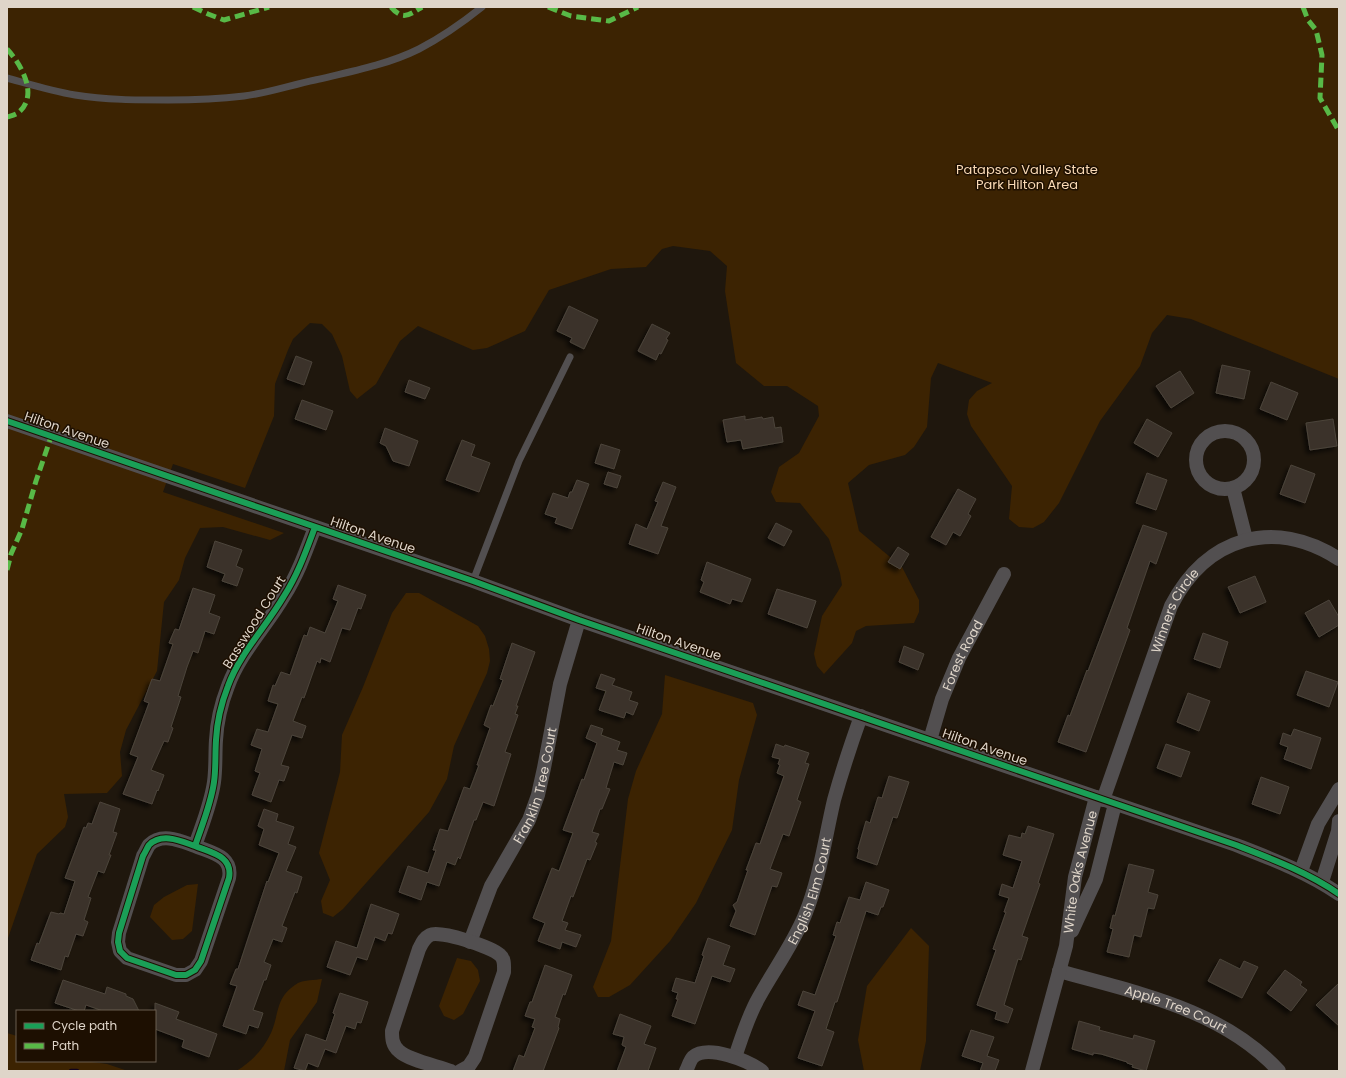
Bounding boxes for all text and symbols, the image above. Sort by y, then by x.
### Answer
park label: Patapsco Valley State Park Hilton Area [956,160,1098,194]
street label: Hilton Avenue [22,407,112,453]
street label: Hilton Avenue [328,512,418,558]
street label: Winners Circle [1146,564,1203,655]
street label: Basswood Court [218,572,290,672]
street label: Forest Road [937,616,987,693]
street label: Hilton Avenue [634,619,724,665]
street label: Hilton Avenue [940,724,1030,770]
street label: Franklin Tree Court [508,725,561,847]
street label: White Oaks Avenue [1058,808,1102,935]
street label: English Elm Court [783,836,835,948]
street label: Apple Tree Court [1122,980,1231,1037]
legend [16,1010,156,1062]
text: Cycle path [52,1017,117,1034]
text: Path [52,1037,79,1054]

